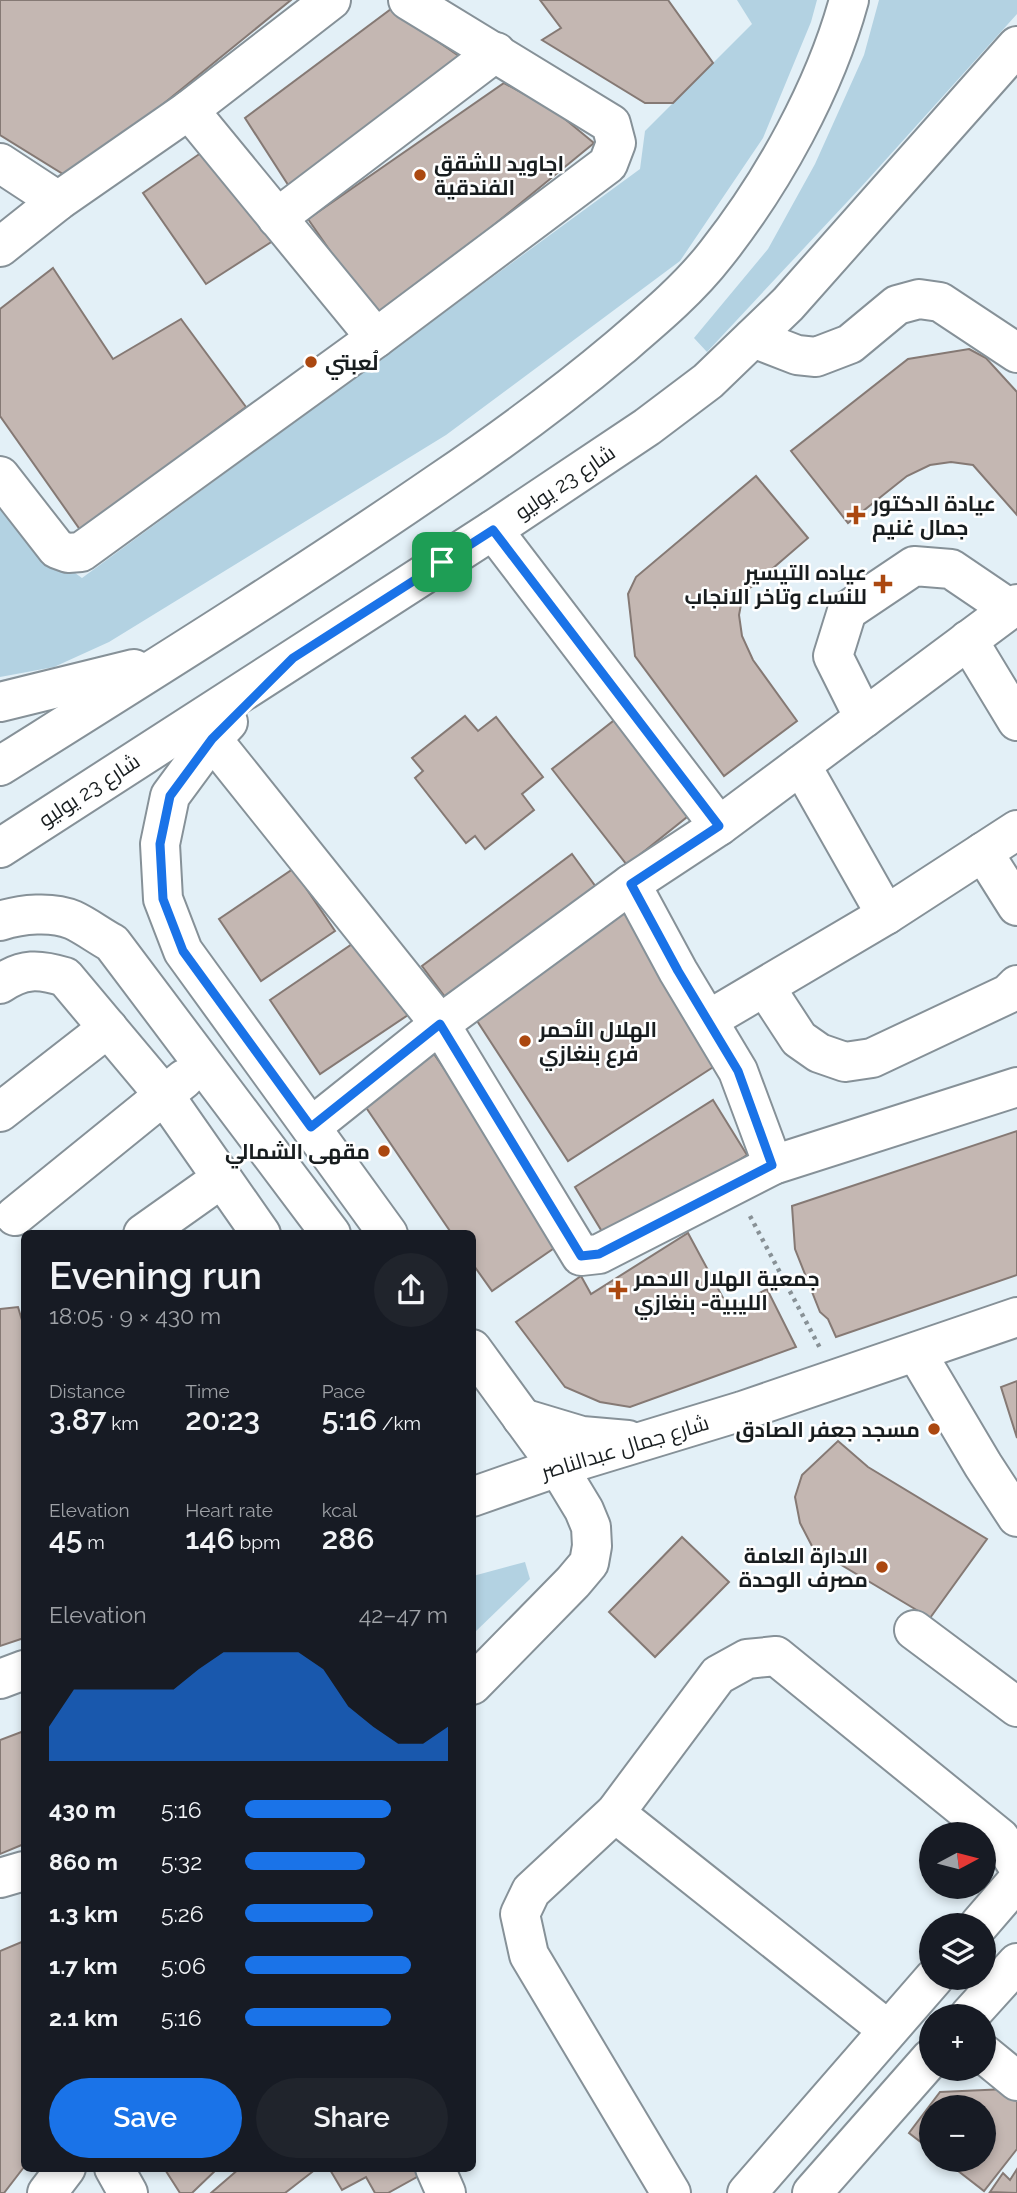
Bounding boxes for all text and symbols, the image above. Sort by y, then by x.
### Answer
place label: اجاويد للشقق الفندقية [434,151,564,200]
marker: اجاويد للشقق الفندقية [412,167,428,183]
place label: لُعبتي [325,350,379,380]
marker: لُعبتي [303,354,319,370]
street label: شارع 23 يوليو [510,439,621,526]
place label: عيادة الدكتور جمال غنيم [871,491,996,542]
marker: عيادة الدكتور جمال غنيم [846,505,866,525]
pin [412,532,472,592]
icon: arrive [423,543,461,581]
place label: عياده التيسير للنساء وتاخر الانجاب [684,560,867,610]
marker: عياده التيسير للنساء وتاخر الانجاب [873,574,893,594]
street label: شارع 23 يوليو [34,748,145,834]
place label: الهلال الأحمر فرع بنغازي [538,1017,657,1071]
marker: الهلال الأحمر فرع بنغازي [517,1033,533,1049]
place label: مقهى الشمالي [225,1139,370,1169]
marker: مقهى الشمالي [376,1143,392,1159]
text: Evening run [49,1253,262,1298]
button: share [374,1253,448,1327]
place label: جمعية الهلال الاحمر الليبية- بنغازي [633,1266,820,1320]
marker: جمعية الهلال الاحمر الليبية- بنغازي [608,1280,628,1300]
text: 18:05 · 9 × 430 m [49,1302,221,1329]
text: Distance [49,1380,125,1402]
text: Time [185,1380,230,1402]
text: Pace [322,1380,365,1402]
text: 3.87 [49,1402,106,1437]
text: 20:23 [185,1402,260,1437]
text: 5:16 [322,1402,377,1437]
street label: شارع جمال عبدالناصر [537,1410,712,1487]
text: km [106,1412,139,1434]
text: /km [377,1412,421,1434]
place label: مسجد جعفر الصادق [735,1417,920,1443]
marker: مسجد جعفر الصادق [926,1421,942,1437]
text: Elevation [49,1499,130,1521]
text: Heart rate [185,1499,273,1521]
text: kcal [322,1499,357,1521]
text: 45 [49,1521,82,1556]
text: 146 [185,1521,235,1556]
text: 286 [322,1521,374,1556]
text: m [82,1531,105,1553]
text: bpm [235,1531,280,1553]
place label: الادارة العامة مصرف الوحدة [739,1543,868,1593]
marker: الادارة العامة مصرف الوحدة [874,1559,890,1575]
text: Elevation [49,1601,147,1628]
text: 42–47 m [359,1601,448,1628]
text: 430 m [49,1796,116,1823]
text: 5:16 [161,1796,202,1823]
north arrow [919,1822,996,1899]
map controls [919,1822,996,2172]
text: 860 m [49,1848,118,1875]
text: 5:32 [161,1848,202,1875]
text: 1.3 km [49,1900,118,1927]
text: 5:26 [161,1900,204,1927]
button: layers [919,1913,996,1990]
text: 1.7 km [49,1952,118,1979]
text: 5:06 [161,1952,206,1979]
text: 2.1 km [49,2004,118,2031]
text: 5:16 [161,2004,202,2031]
button: + [919,2004,996,2081]
button: Save [49,2078,242,2158]
button: Share [256,2078,448,2158]
button: − [919,2095,996,2172]

